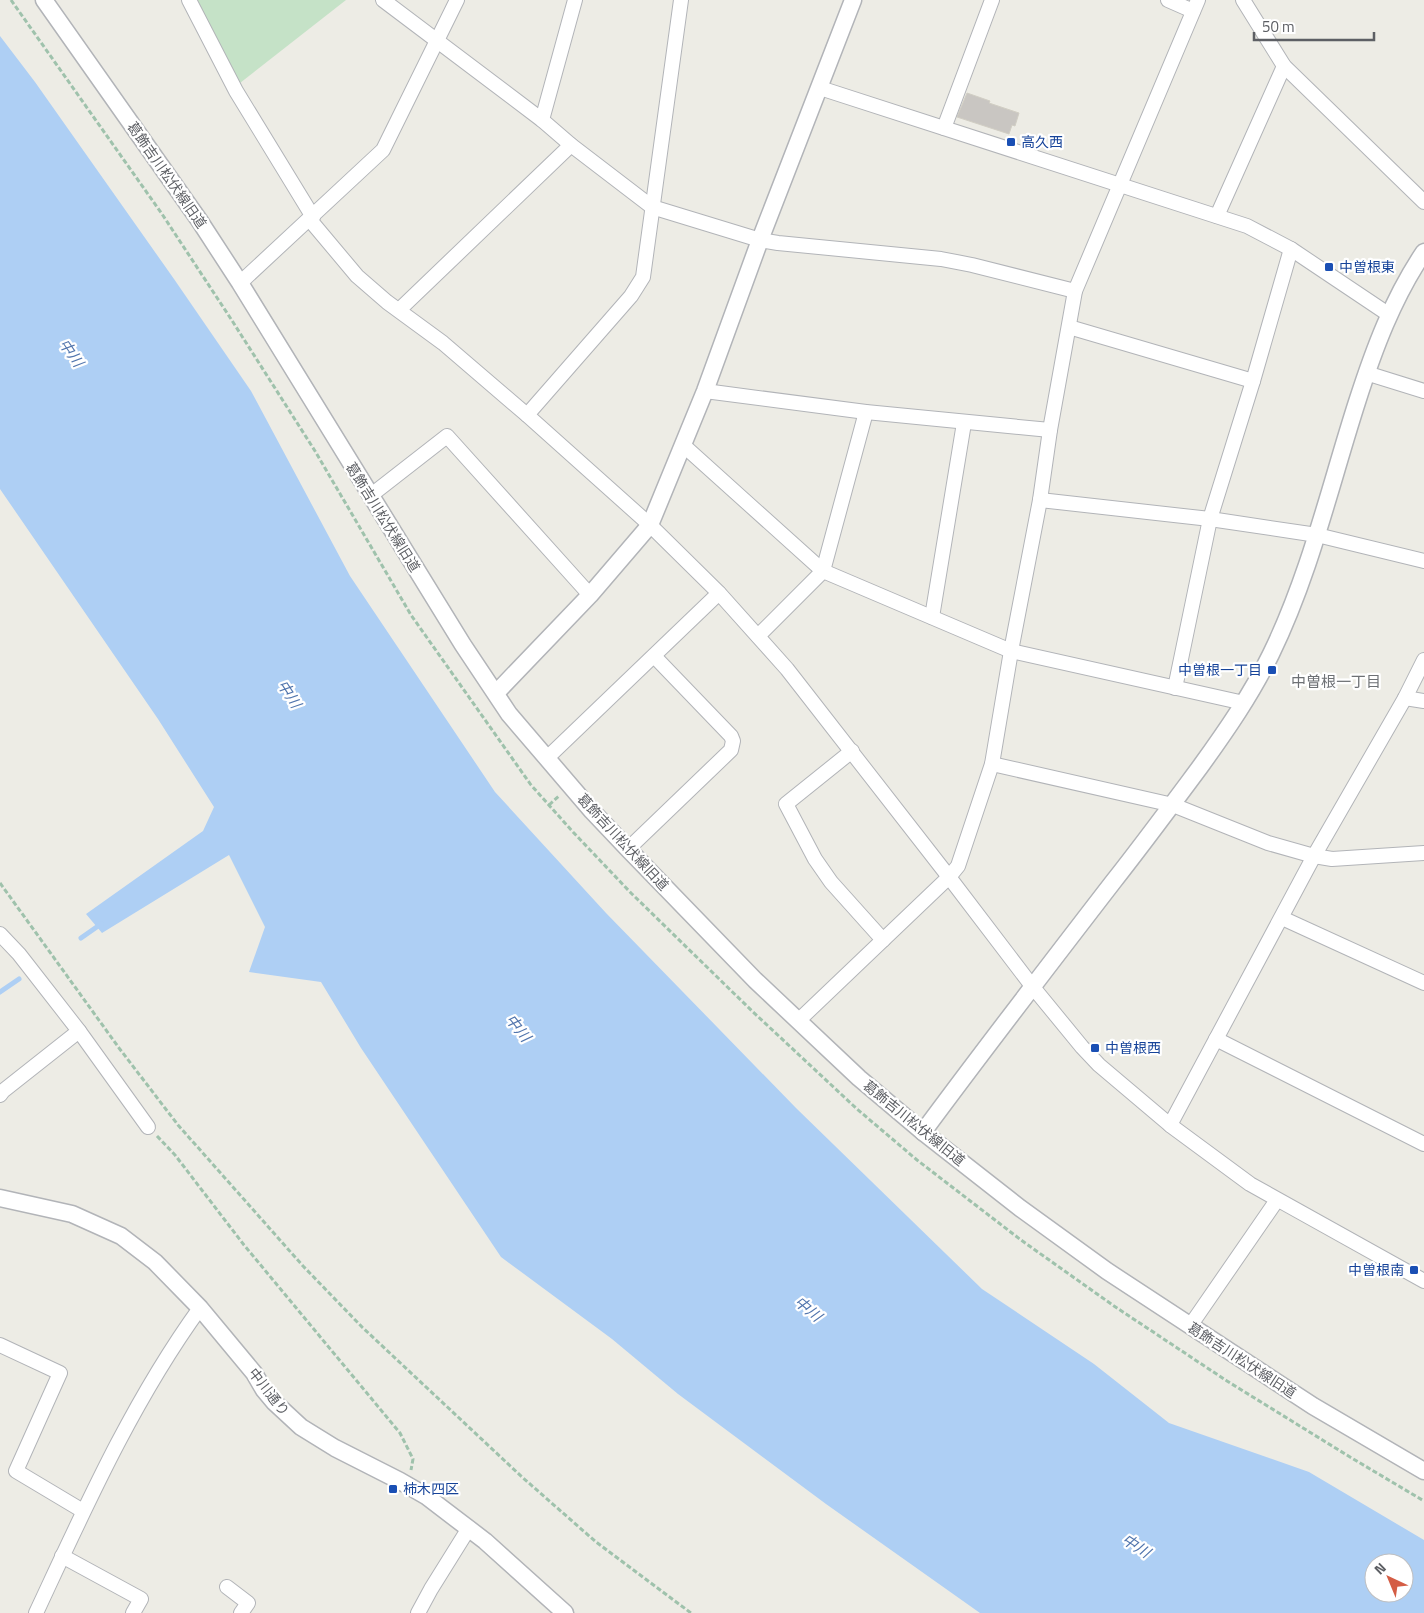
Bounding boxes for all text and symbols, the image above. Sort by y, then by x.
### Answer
scale bar [1254,10,1374,42]
text: 50 m [1262,15,1295,38]
street label: 葛飾吉川松伏線旧道 [123,117,212,232]
place label: 高久西 [1021,131,1063,152]
marker: 高久西 [1005,136,1017,148]
place label: 中曽根東 [1339,256,1395,277]
marker: 中曽根東 [1323,261,1335,273]
water label: 中川 [53,334,91,373]
street label: 葛飾吉川松伏線旧道 [341,458,426,576]
place label: 中曽根一丁目 [1178,659,1262,680]
marker: 中曽根一丁目 [1266,664,1278,676]
district label: 中曽根一丁目 [1291,670,1381,693]
water label: 中川 [272,675,308,714]
street label: 葛飾吉川松伏線旧道 [573,788,674,895]
water label: 中川 [500,1009,538,1048]
place label: 中曽根西 [1105,1037,1161,1058]
marker: 中曽根西 [1089,1042,1101,1054]
street label: 葛飾吉川松伏線旧道 [859,1075,970,1170]
place label: 中曽根南 [1348,1259,1404,1280]
marker: 中曽根南 [1408,1264,1420,1276]
water label: 中川 [789,1290,829,1328]
street label: 葛飾吉川松伏線旧道 [1184,1316,1301,1403]
street label: 中川通り [244,1363,295,1420]
place label: 柿木四区 [403,1478,459,1499]
marker: 柿木四区 [387,1483,399,1495]
water label: 中川 [1117,1528,1157,1564]
north arrow [1364,1553,1414,1603]
text: N [1369,1557,1390,1579]

